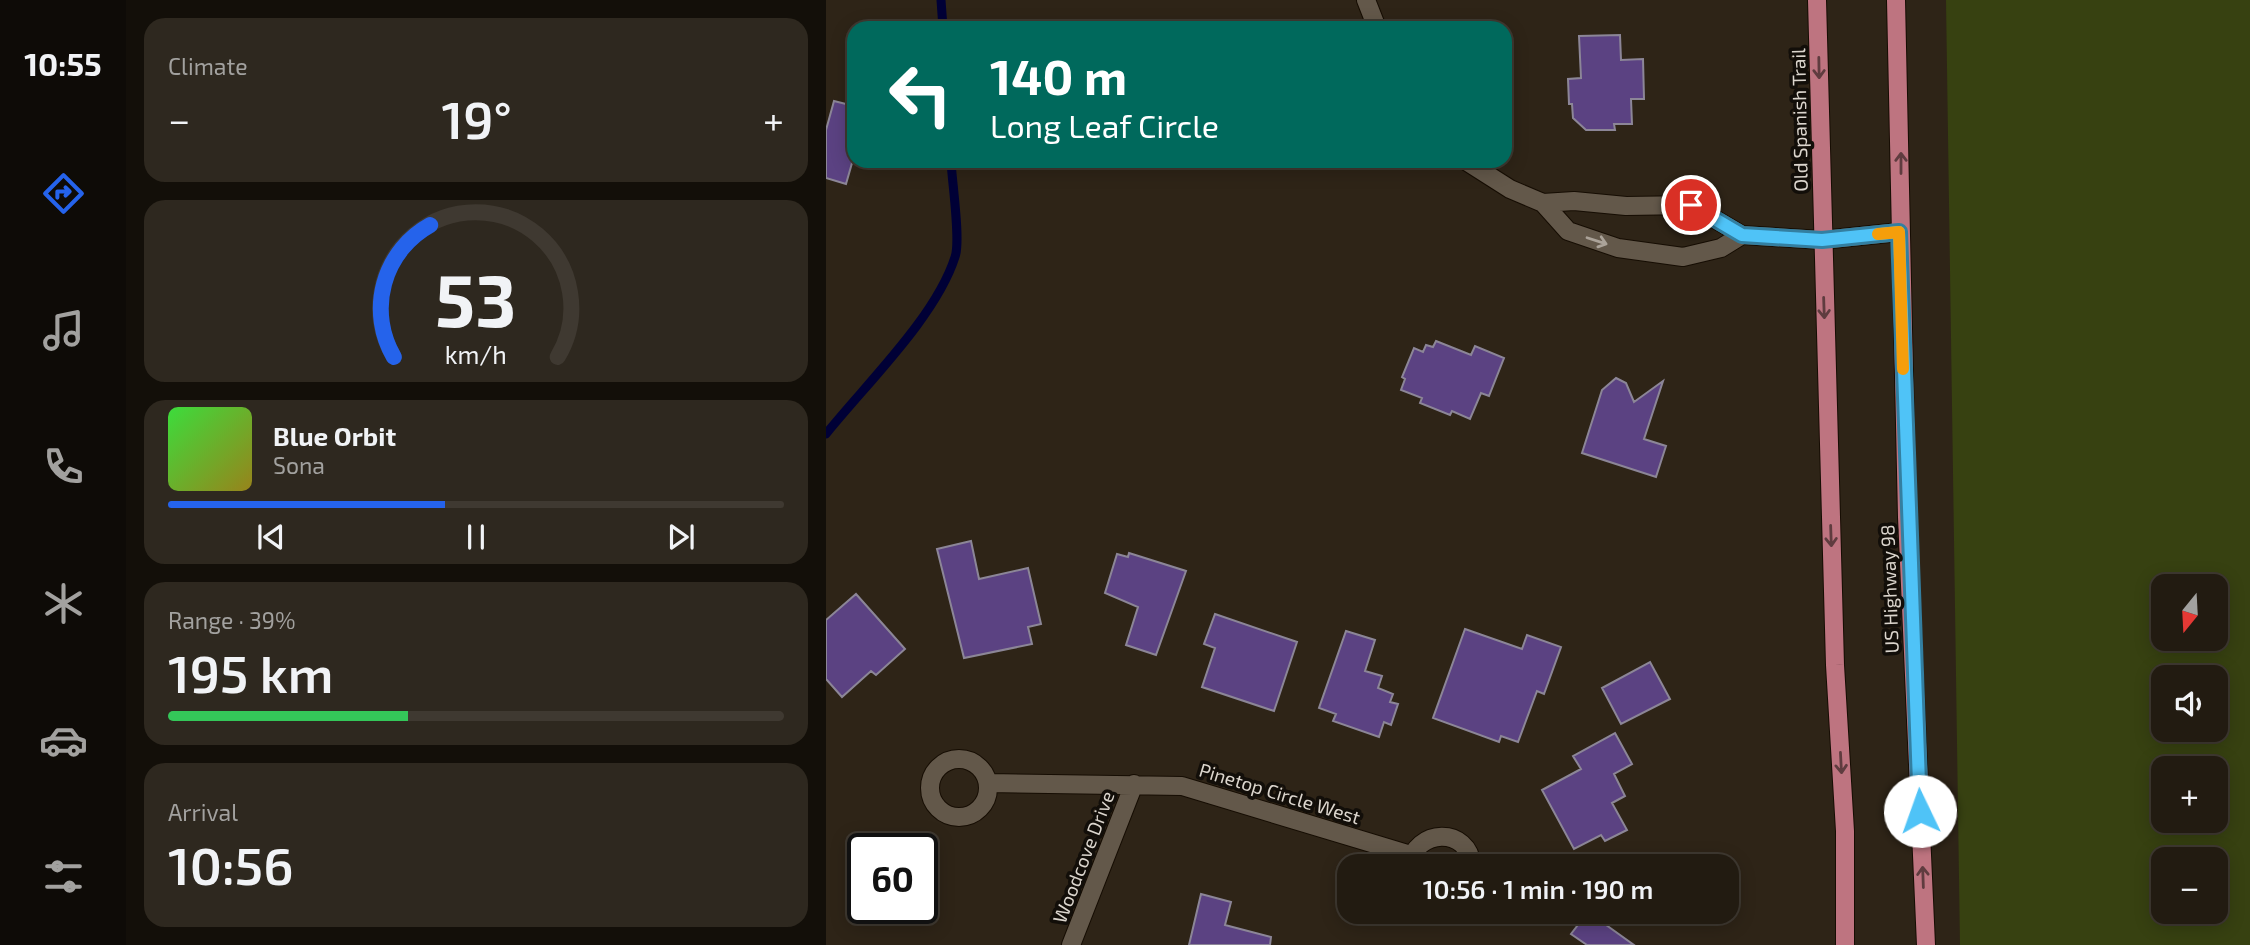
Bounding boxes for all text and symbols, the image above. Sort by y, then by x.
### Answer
text: 10:55 [24,44,102,82]
text: 140 m [990,46,1127,105]
street label: Old Spanish Trail [1786,48,1812,192]
icon: left [875,49,966,140]
text: Climate [168,52,248,80]
one-way arrow [1812,56,1825,79]
text: 19° [441,87,512,149]
text: − [168,96,190,142]
text: + [763,96,784,142]
text: Long Leaf Circle [990,106,1219,144]
one-way arrow [1894,152,1908,175]
icon: directions [39,169,88,218]
pin [1661,175,1721,235]
icon: arrive [1672,186,1710,224]
one-way arrow [1586,236,1608,248]
text: 53 [435,254,517,342]
one-way arrow [1818,297,1831,320]
icon: music [39,306,88,355]
text: km/h [445,339,507,369]
text: Blue Orbit [273,420,396,451]
icon: phone [39,442,88,491]
text: Sona [273,451,325,479]
icon: previous [252,518,290,556]
icon: pause [457,518,495,556]
icon: next [662,518,700,556]
one-way arrow [1824,524,1838,547]
street label: US Highway 98 [1875,524,1903,654]
north arrow [2151,574,2228,651]
map controls [2151,574,2228,924]
icon: climate [39,579,88,628]
text: Range · 39% [168,606,296,634]
text: 195 km [168,641,333,703]
button: sound [2151,665,2228,742]
icon: car [39,716,88,765]
one-way arrow [1834,751,1847,774]
button: + [2151,756,2228,833]
street label: Pinetop Circle West [1197,758,1363,828]
position arrow [1883,774,1957,848]
street label: Woodcove Drive [1047,788,1119,926]
text: Arrival [168,798,238,826]
text: 10:56 [168,833,293,895]
speed limit sign: 60 [847,833,938,924]
button: − [2151,847,2228,924]
icon: filters [39,852,88,901]
one-way arrow [1916,866,1929,889]
text: 10:56 · 1 min · 190 m [1423,873,1653,904]

